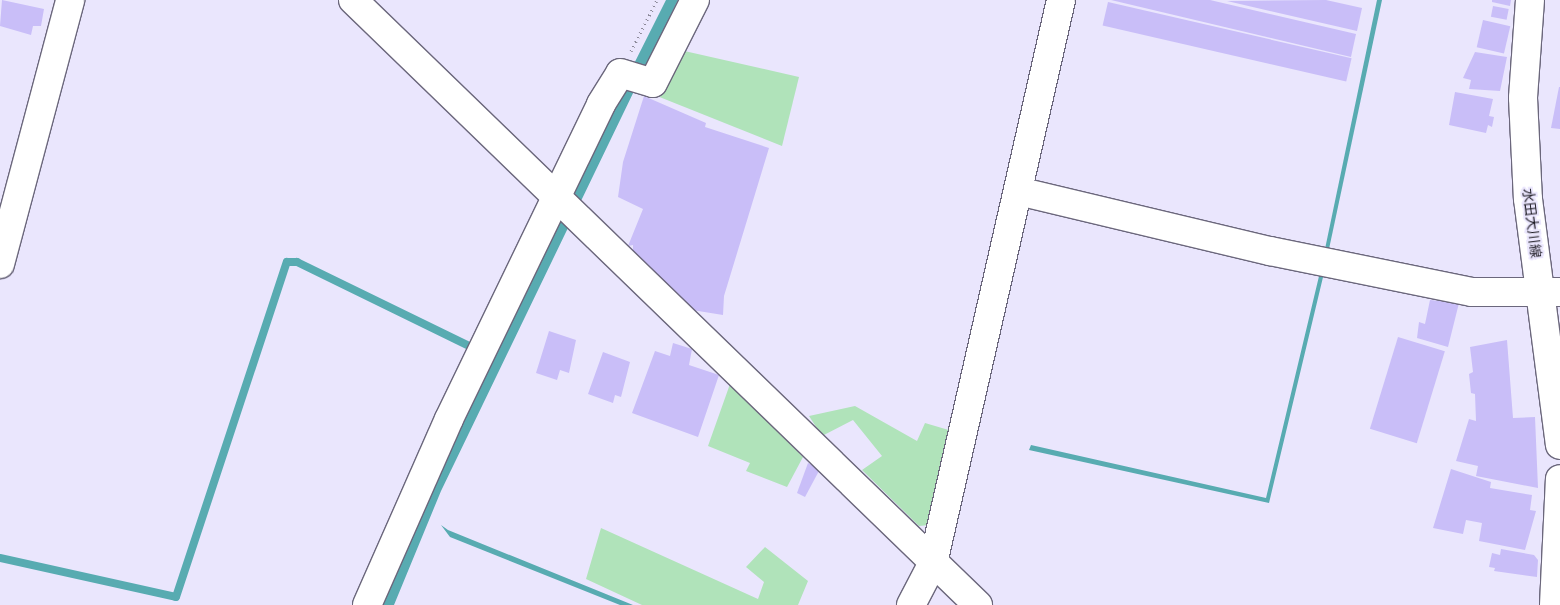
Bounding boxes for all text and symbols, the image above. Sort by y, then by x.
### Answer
street label: 水田大川線 [1519,187,1545,259]

